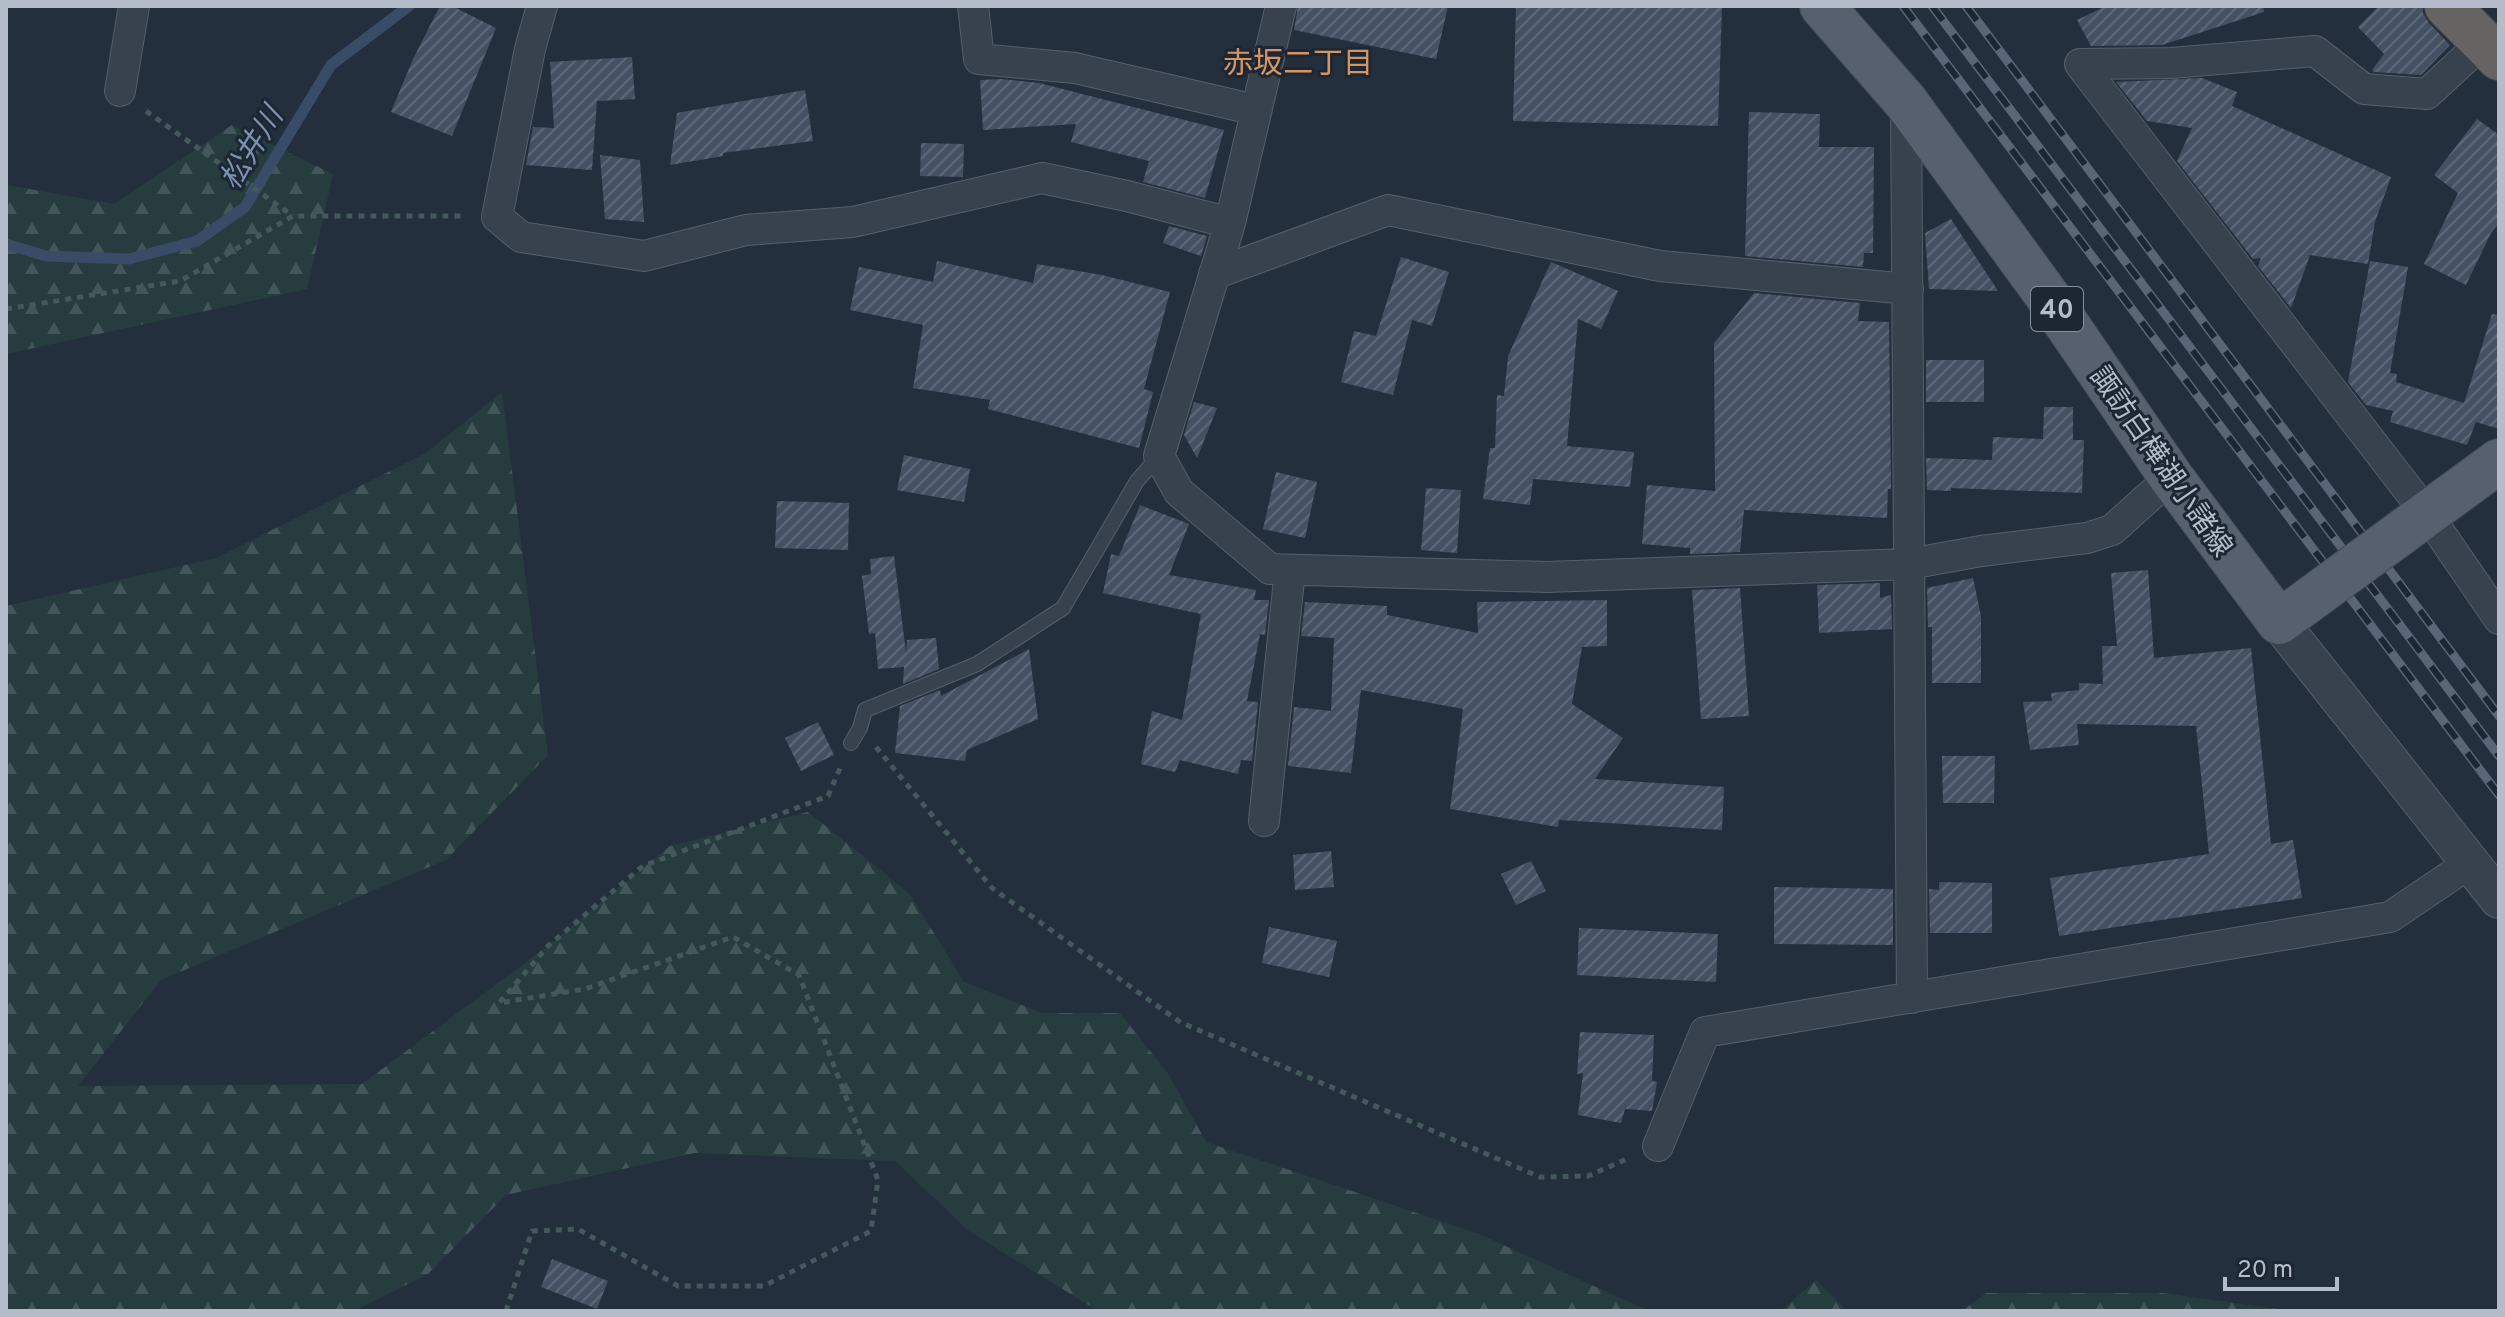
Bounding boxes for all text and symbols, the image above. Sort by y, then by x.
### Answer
district label: 赤坂二丁目 [1223,47,1373,84]
water label: 松井川 [214,99,294,197]
road number: 40 [2031,287,2083,331]
street label: 諏訪白樺湖小諸線 [2081,361,2239,565]
scale bar [2225,1241,2337,1291]
text: 20 m [2237,1256,2293,1286]

